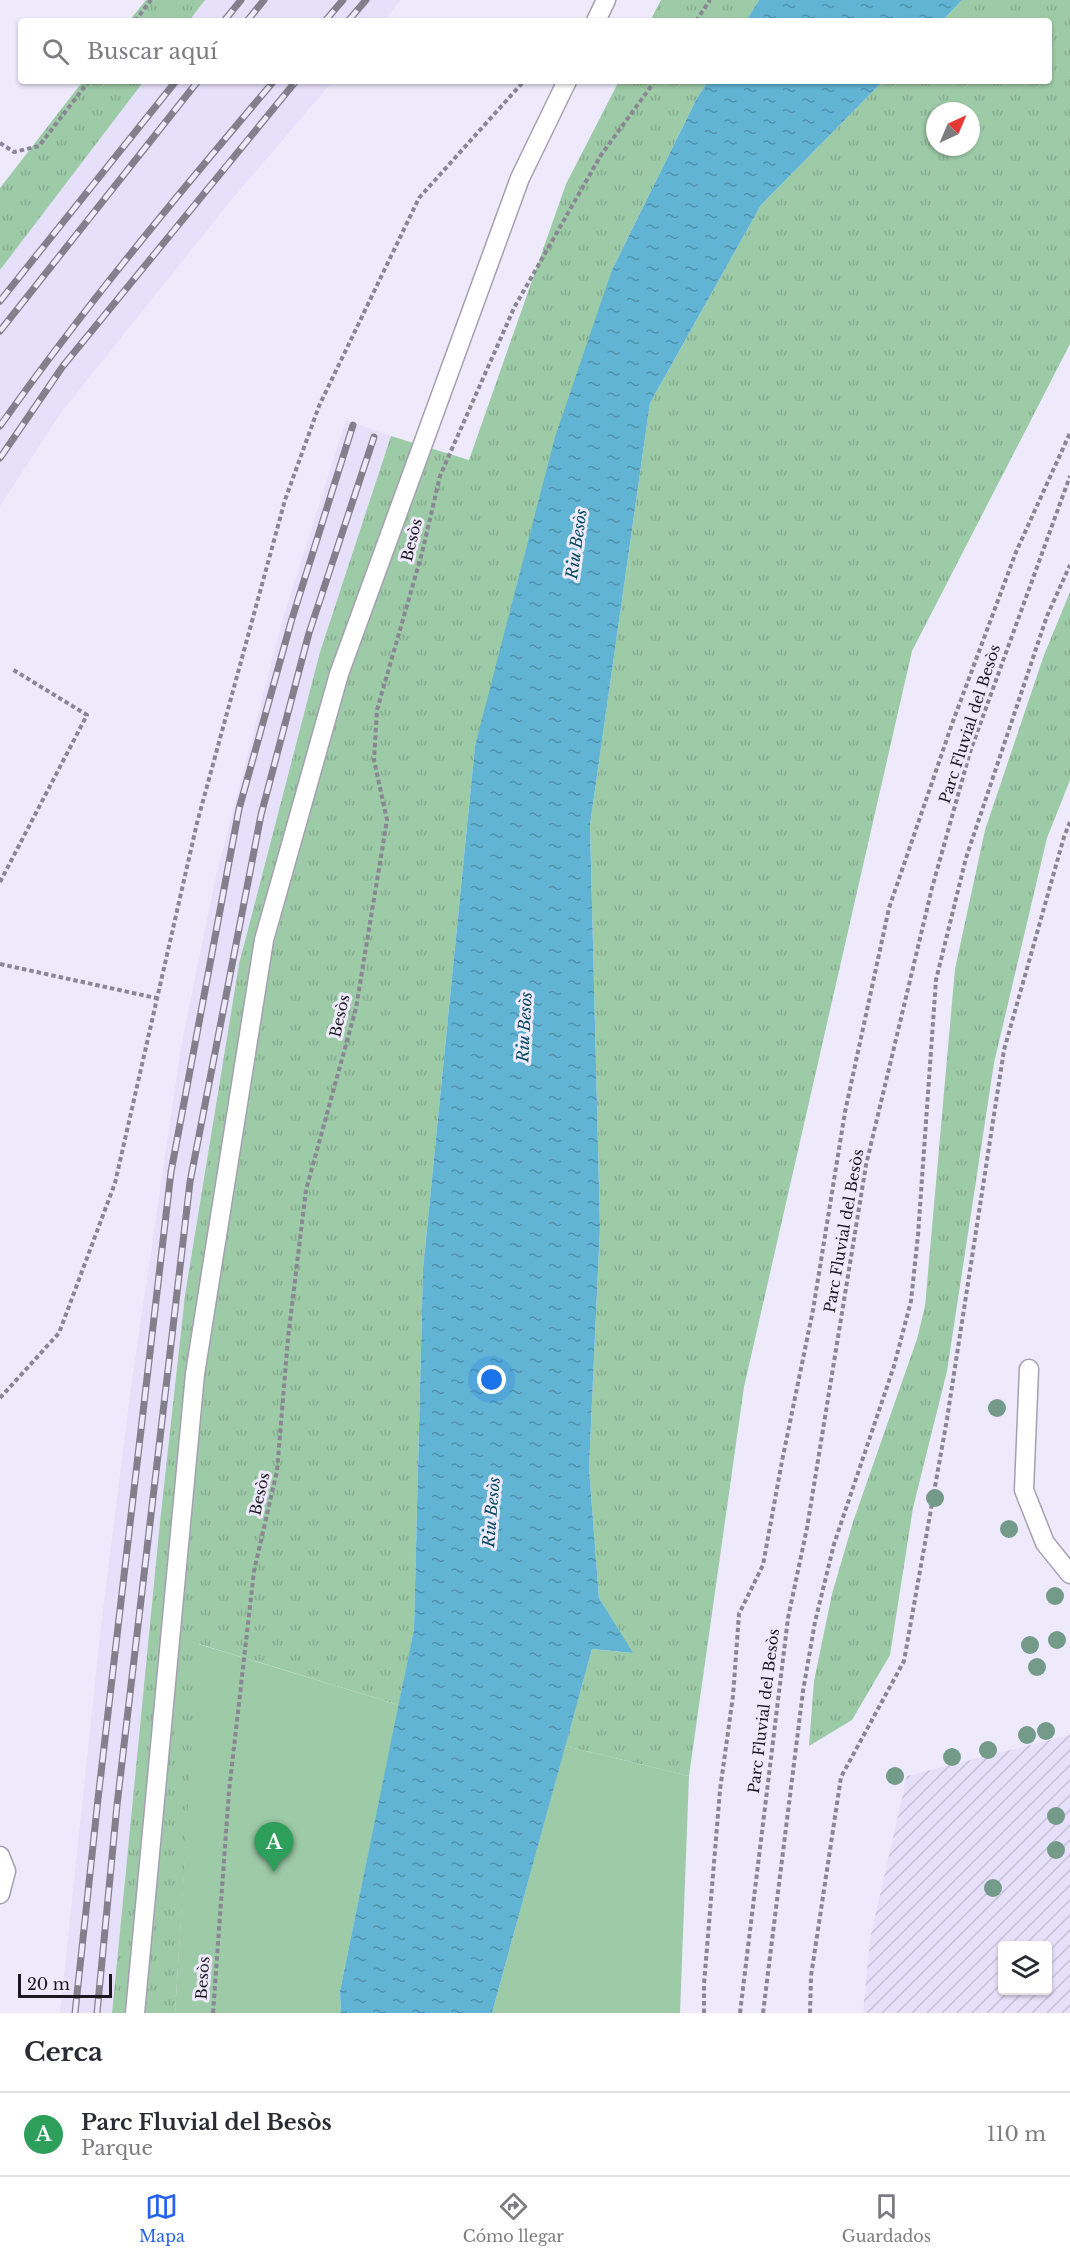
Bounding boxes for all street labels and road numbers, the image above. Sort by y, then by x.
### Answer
street label: Besòs [397,516,426,563]
street label: Parc Fluvial del Besòs [935,642,1004,806]
street label: Besòs [325,992,354,1039]
street label: Parc Fluvial del Besòs [820,1147,867,1314]
street label: Besòs [245,1470,274,1517]
street label: Parc Fluvial del Besòs [744,1627,783,1794]
street label: Besòs [192,1955,214,2000]

